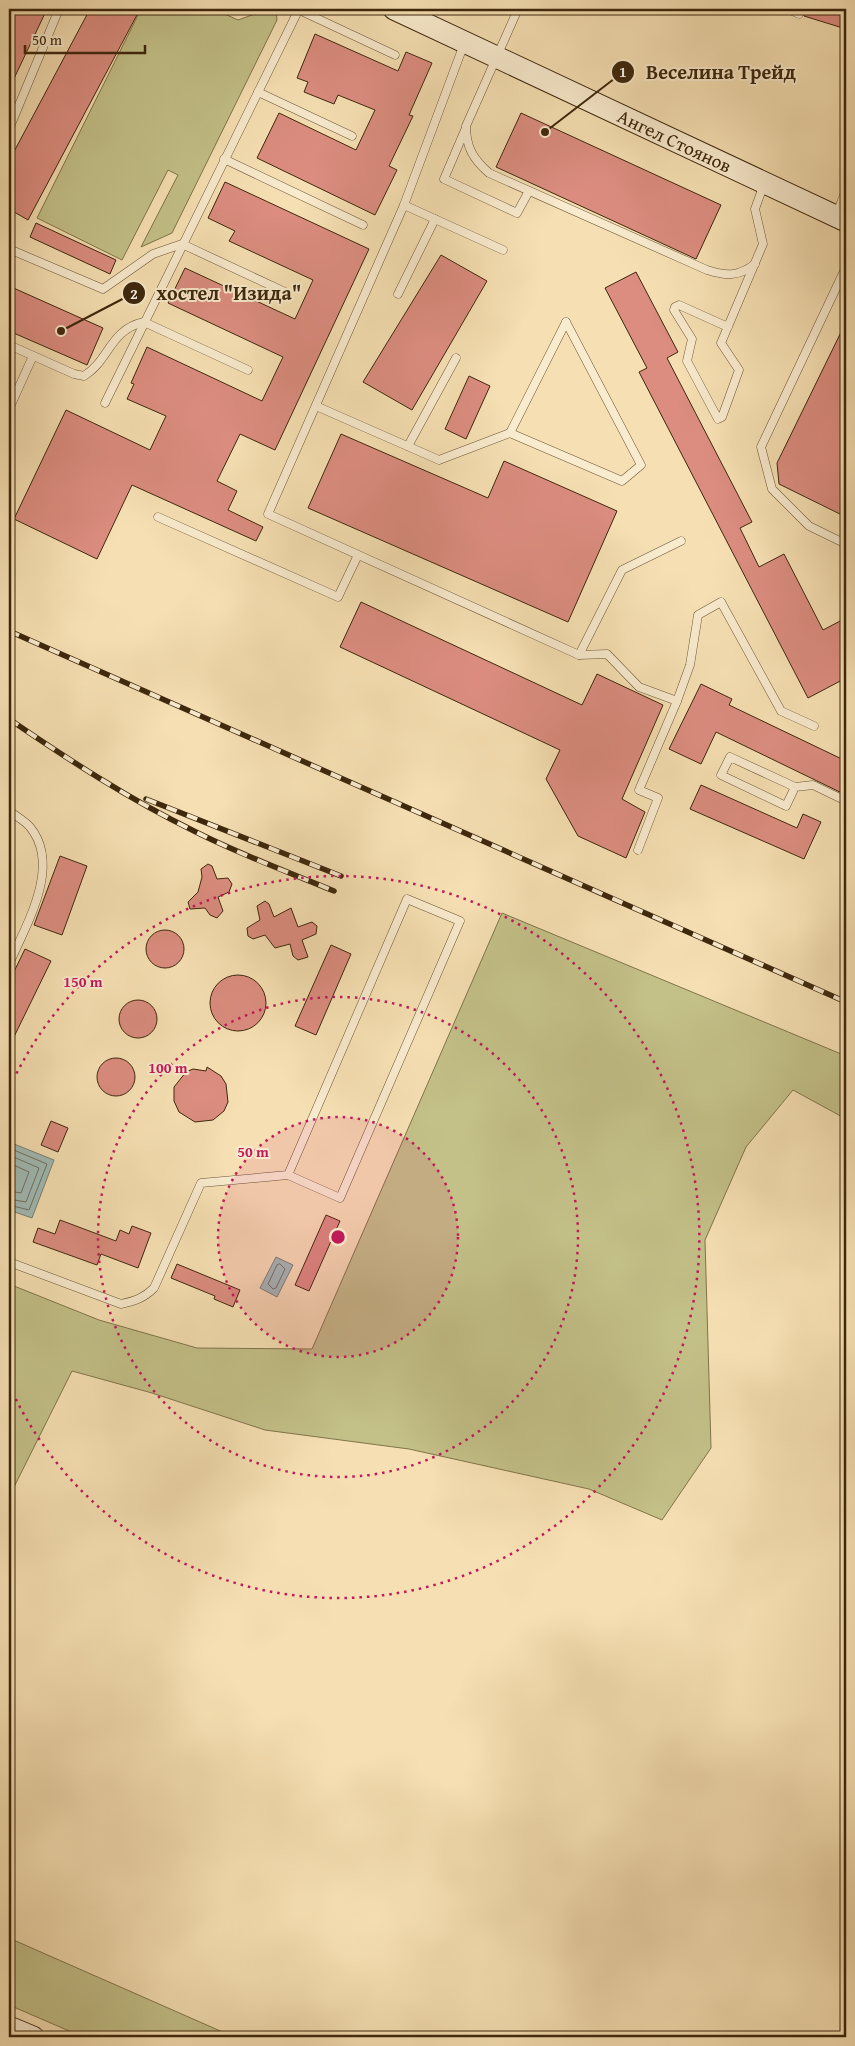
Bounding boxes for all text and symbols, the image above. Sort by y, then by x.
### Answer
scale bar [25,22,145,54]
text: 50 m [32,29,63,50]
callout: Веселина Трейд [611,54,806,89]
text: Веселина Трейд [646,57,796,86]
text: 1 [619,61,627,82]
street label: Ангел Стоянов [613,102,736,179]
callout: хостел "Изида" [121,276,311,311]
text: хостел "Изида" [156,278,302,307]
text: 2 [130,283,138,304]
text: 150 m [63,971,103,992]
text: 100 m [148,1057,188,1078]
text: 50 m [237,1141,269,1162]
centre of rings [329,1228,347,1246]

